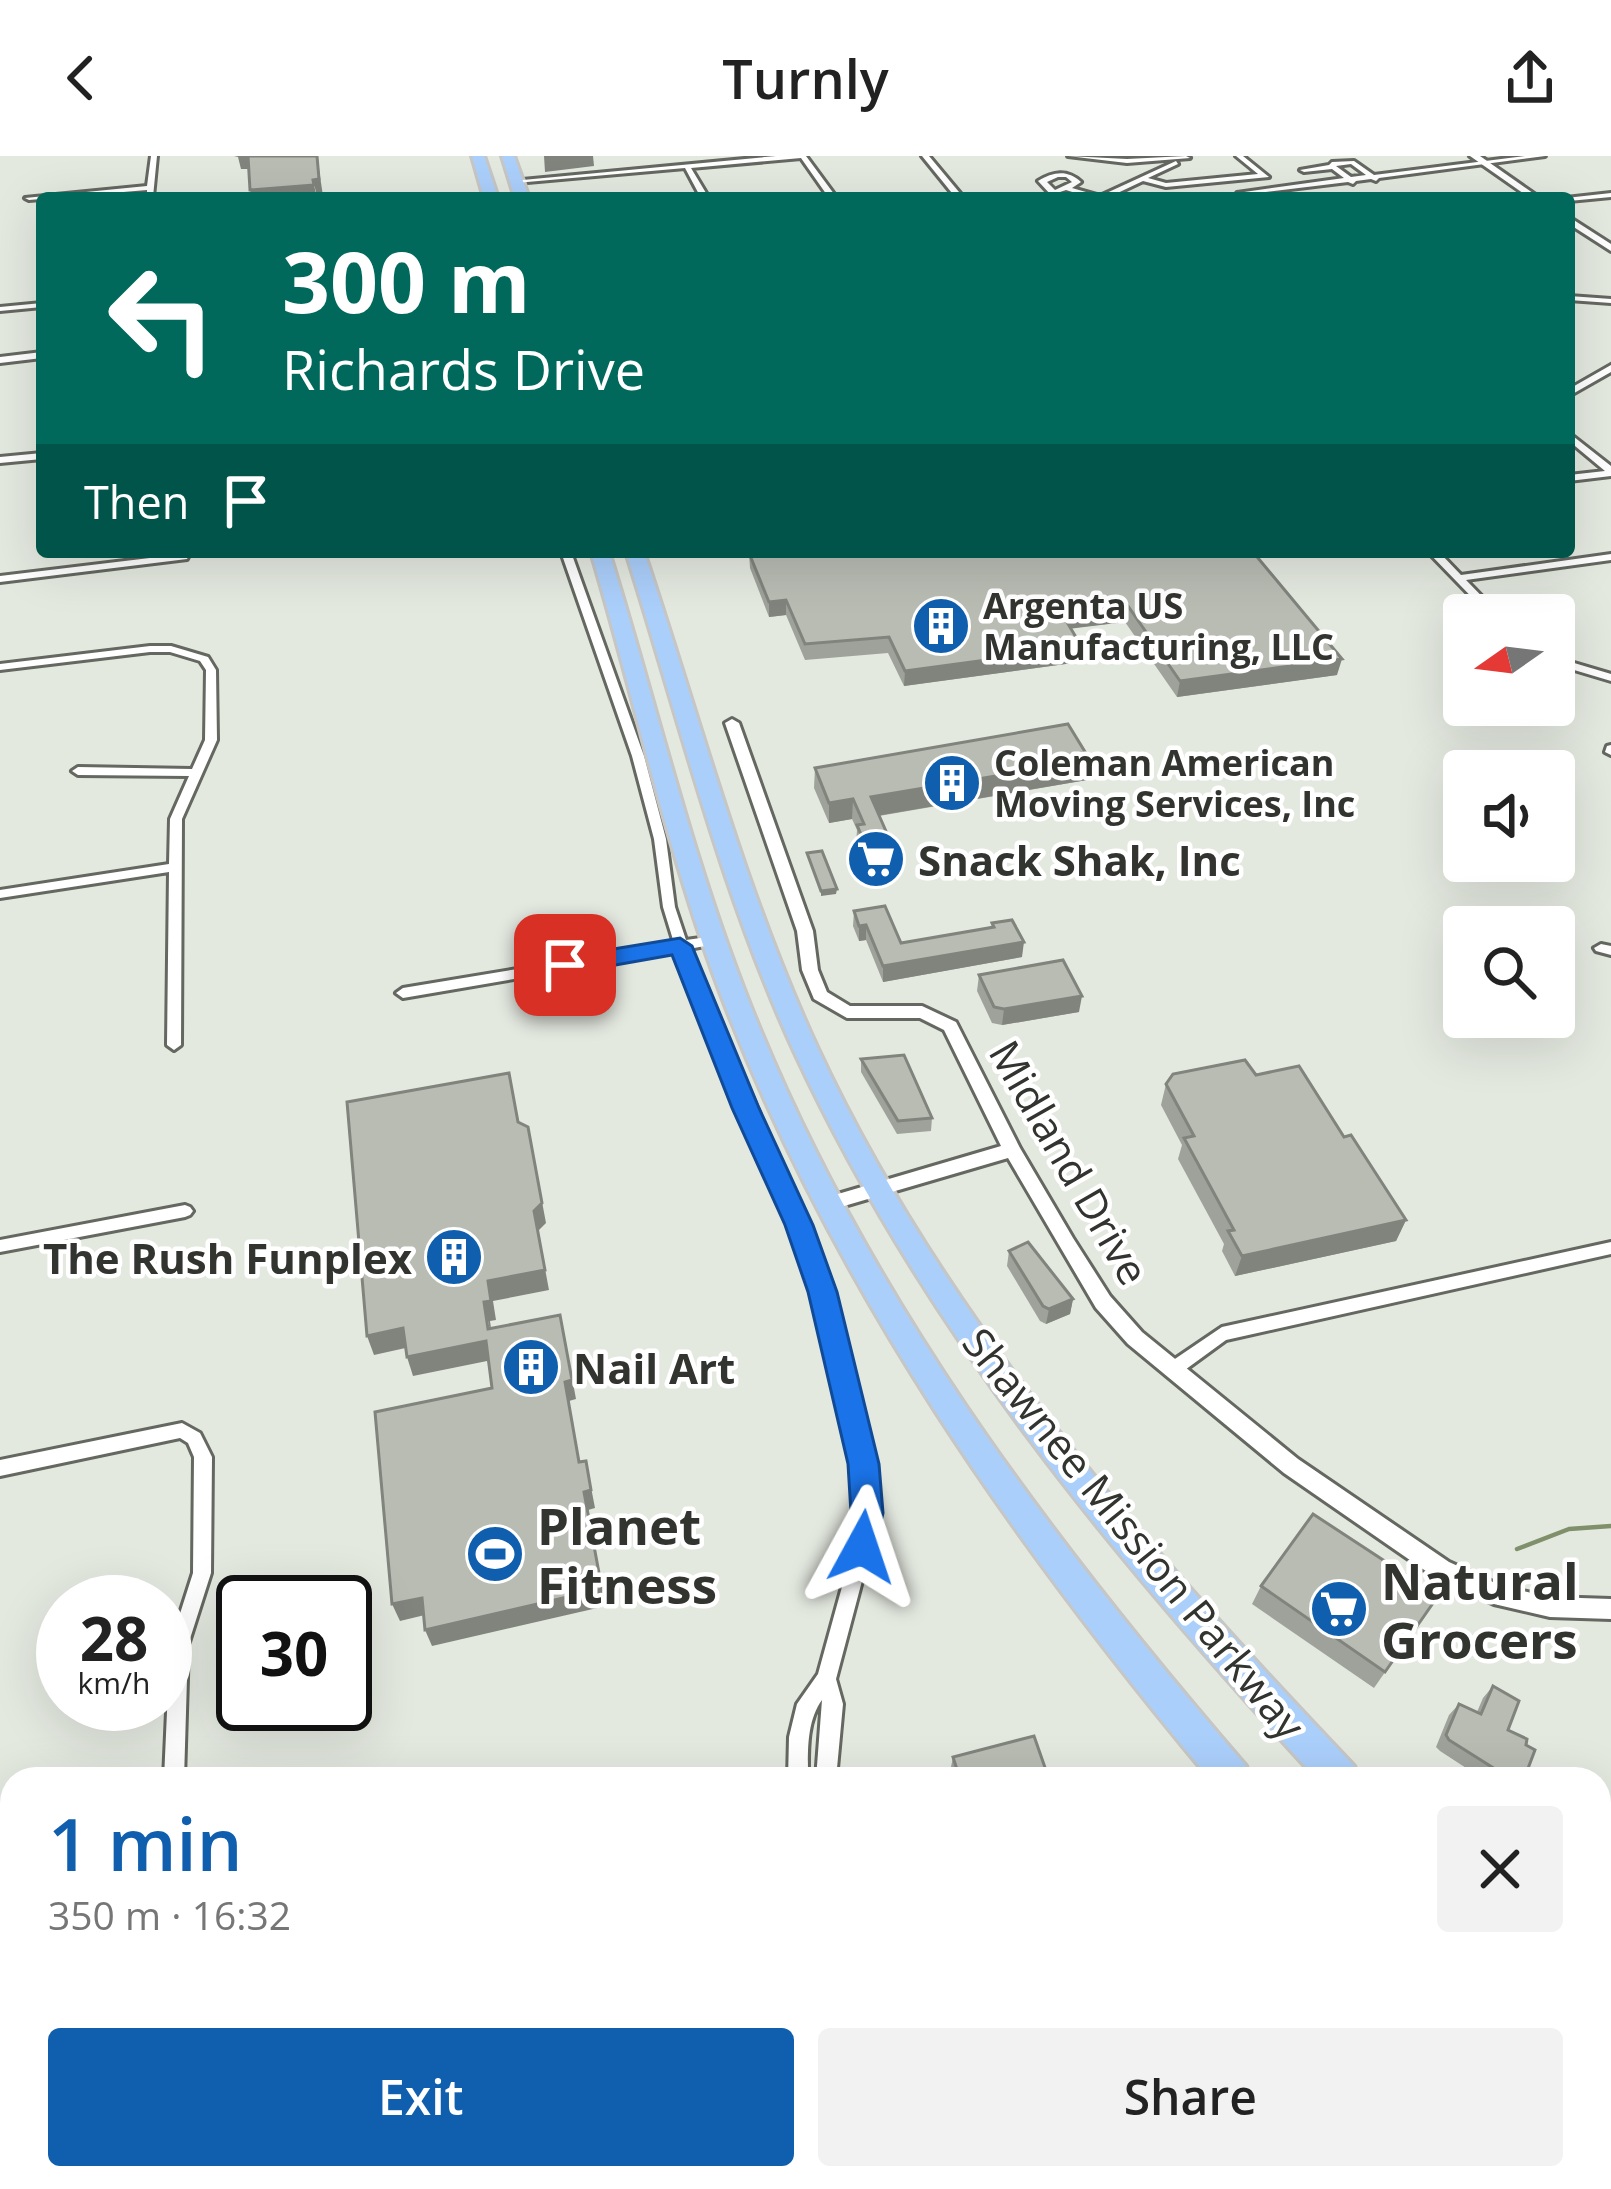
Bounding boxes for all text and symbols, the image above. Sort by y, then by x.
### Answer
text: Turnly [722,41,889,115]
icon: back [48,45,114,111]
icon: share [1497,45,1563,111]
text: 300 m [282,223,530,338]
icon: left [84,240,240,396]
text: Richards Drive [282,332,645,406]
icon: arrive [213,468,279,534]
text: Then [84,471,189,532]
place label: Argenta US Manufacturing, LLC [983,581,1334,671]
north arrow [1443,594,1575,726]
map controls [1443,594,1575,1038]
building icon: Argenta US Manufacturing, LLC [910,595,972,657]
place label: Coleman American Moving Services, Inc [994,738,1355,828]
button: sound [1443,750,1575,882]
building icon: Coleman American Moving Services, Inc [921,752,983,814]
supermarket icon: Snack Shak, Inc [845,828,907,890]
place label: Snack Shak, Inc [918,831,1241,888]
button: search [1443,906,1575,1038]
pin [514,914,616,1016]
icon: arrive [532,932,598,998]
street label: Midland Drive [977,1029,1163,1295]
building icon: The Rush Funplex [423,1226,485,1288]
place label: The Rush Funplex [43,1229,413,1286]
street label: Shawnee Mission Parkway [951,1315,1320,1751]
building icon: Nail Art [500,1336,562,1398]
place label: Nail Art [573,1339,735,1396]
position arrow [799,1484,925,1610]
place label: Planet Fitness [537,1490,717,1619]
sports icon: Planet Fitness [464,1523,526,1585]
place label: Natural Grocers [1381,1545,1578,1674]
speed limit sign: 30 [216,1575,372,1731]
supermarket icon: Natural Grocers [1308,1578,1370,1640]
text: 28 [80,1597,148,1679]
text: km/h [78,1662,150,1703]
text: 1 min [48,1794,242,1892]
button: close [1437,1806,1563,1932]
text: 350 m · 16:32 [48,1888,291,1941]
button: Exit [48,2028,794,2166]
button: Share [818,2028,1563,2166]

